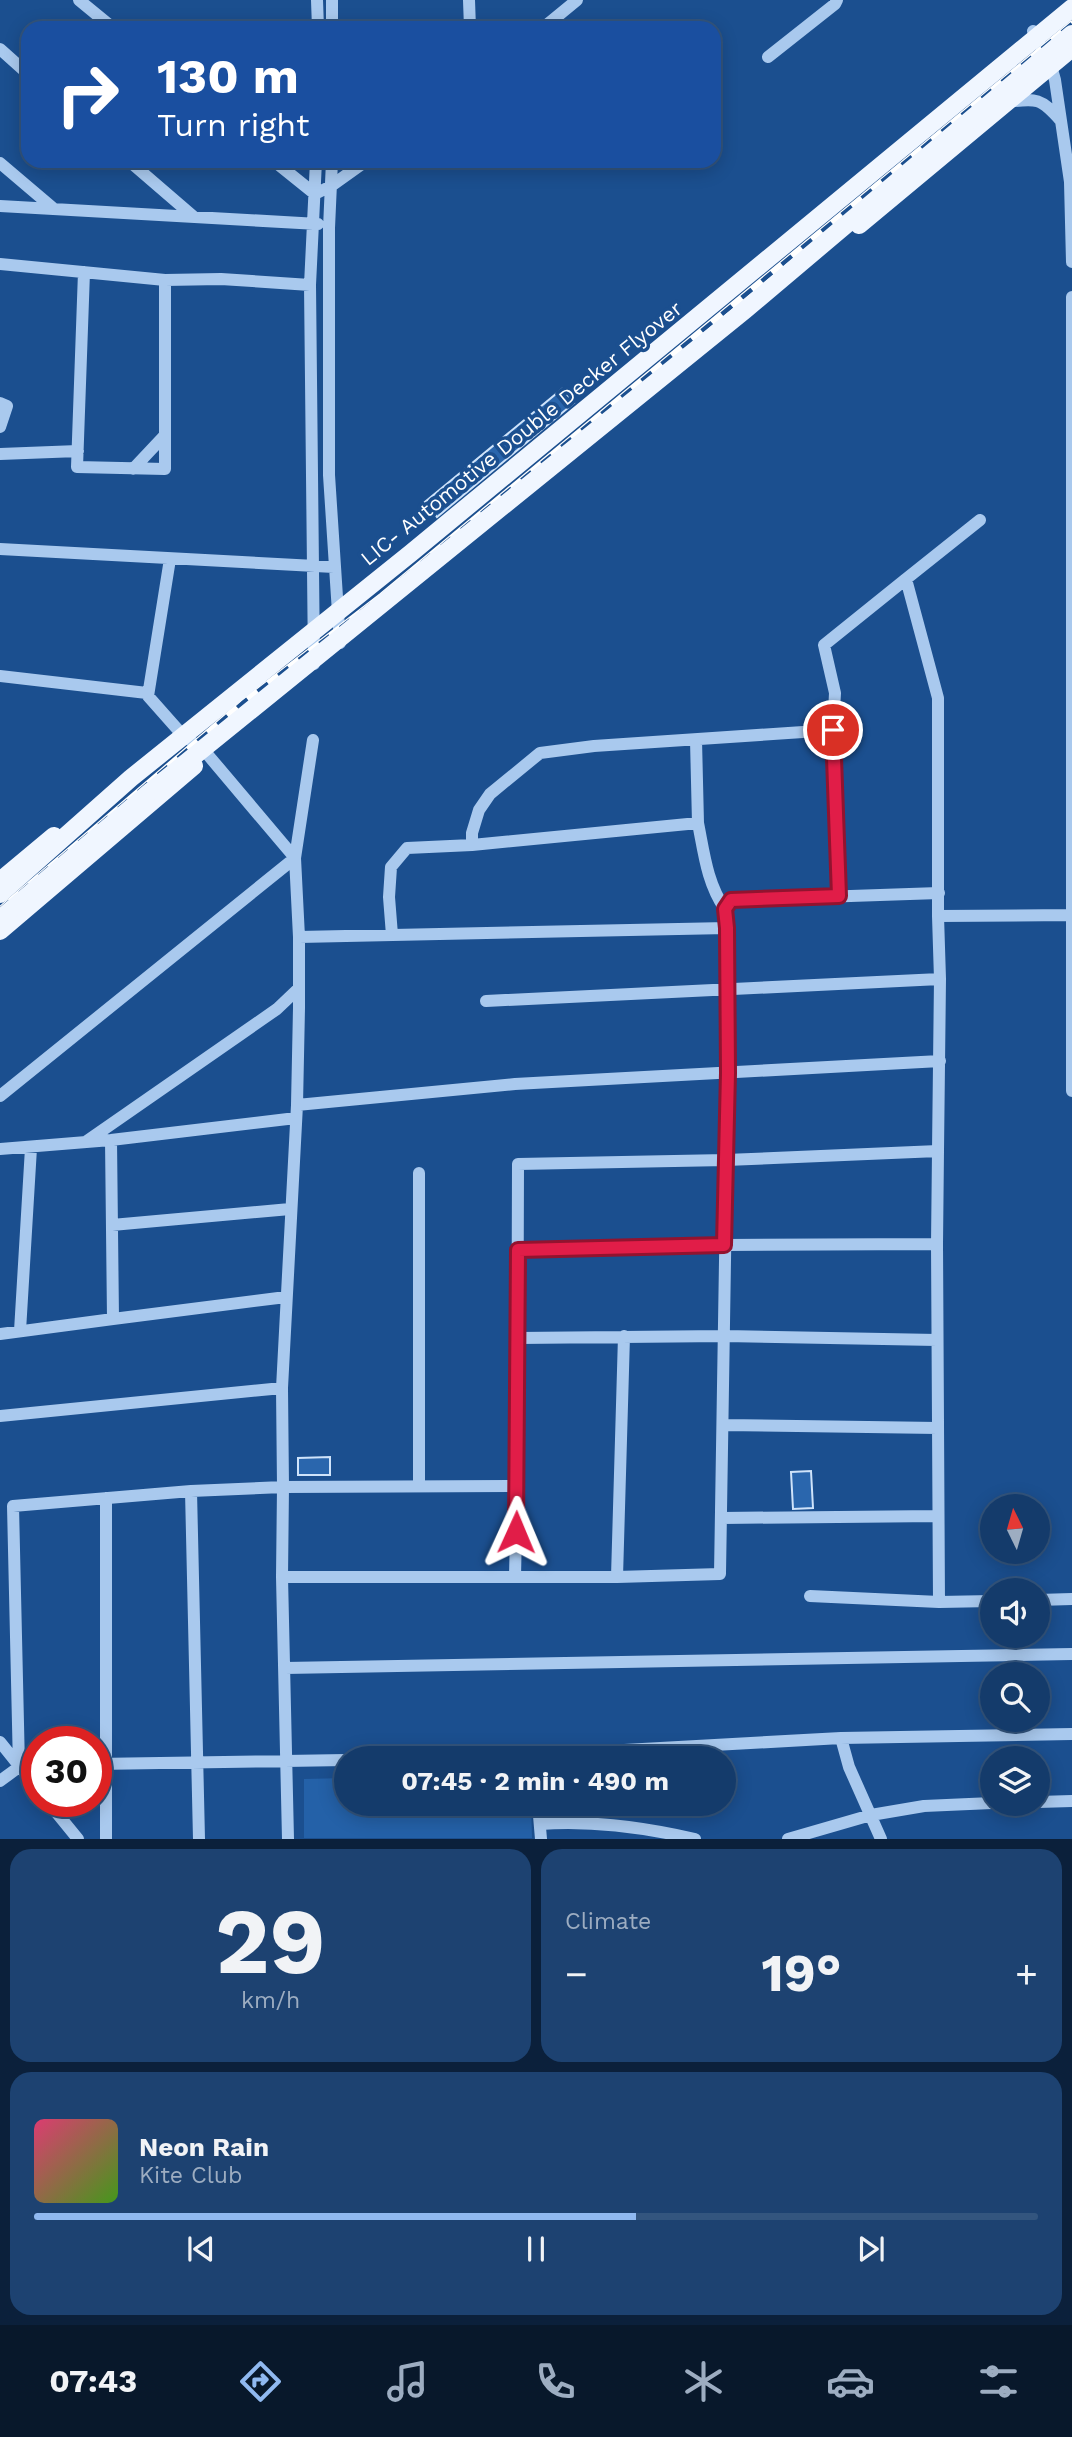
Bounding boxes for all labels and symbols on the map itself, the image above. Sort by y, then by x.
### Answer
street label: LIC- Automotive Double Decker Flyover [355,295,687,571]
pin [803,700,863,760]
north arrow [980,1494,1050,1564]
position arrow [479,1495,553,1569]
speed limit sign: 30 [21,1726,112,1817]

